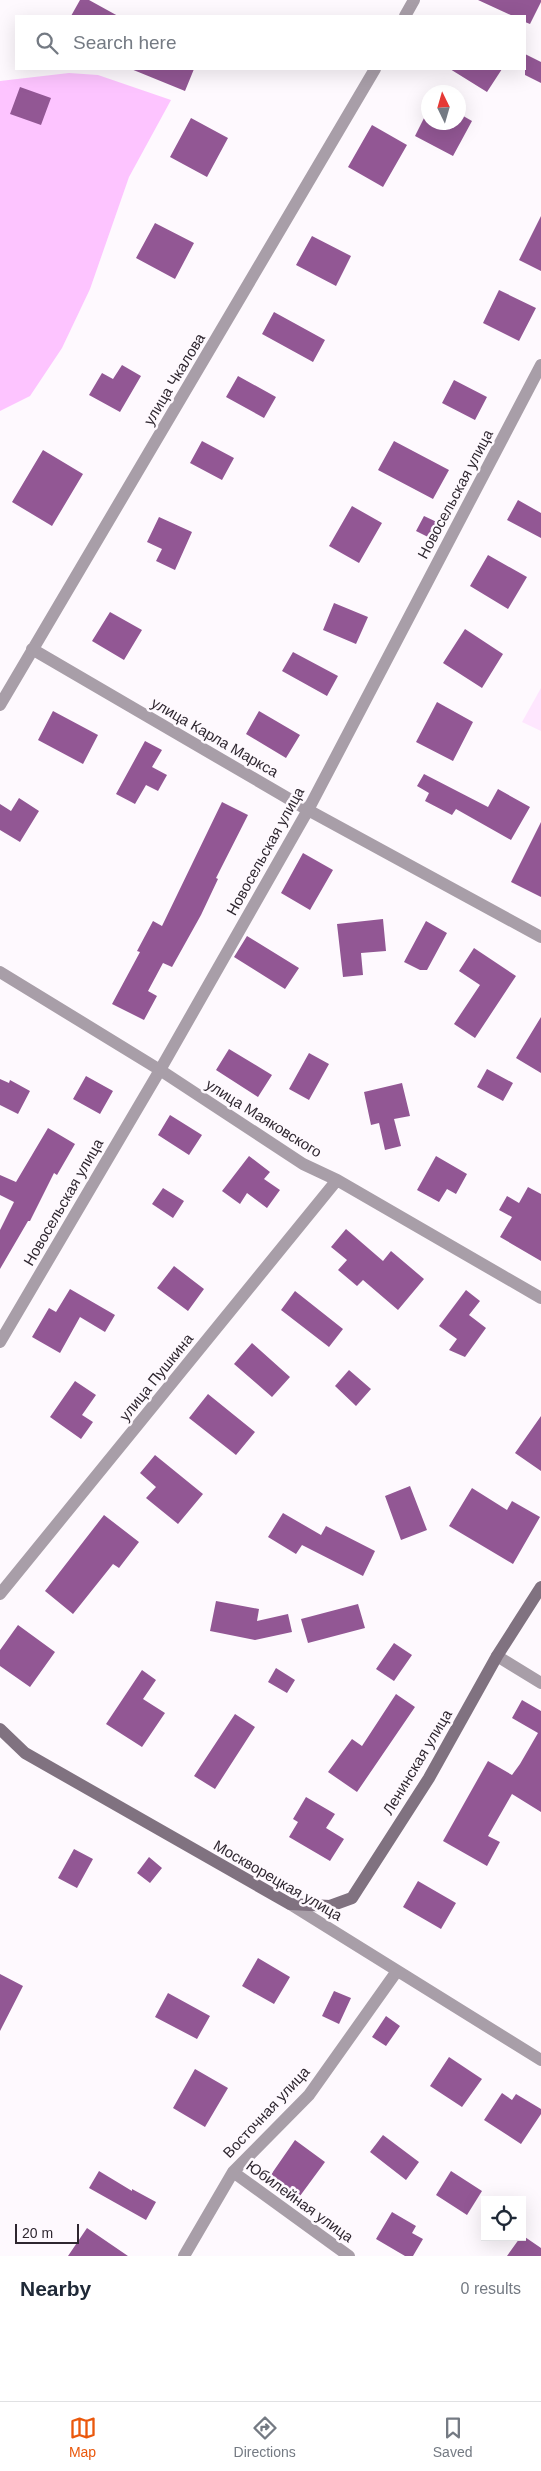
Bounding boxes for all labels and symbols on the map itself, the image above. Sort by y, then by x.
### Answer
north arrow [421,85,466,130]
street label: улица Чкалова [140,329,208,428]
street label: Новосельская улица [414,426,496,561]
street label: улица Карла Маркса [149,694,282,781]
street label: Новосельская улица [223,784,308,918]
street label: улица Маяковского [203,1075,325,1161]
street label: Новосельская улица [20,1135,107,1268]
street label: улица Пушкина [116,1329,197,1424]
street label: Ленинская улица [379,1706,455,1818]
street label: Москворецкая улица [211,1836,346,1924]
street label: Восточная улица [219,2062,313,2161]
street label: Юбилейная улица [243,2157,357,2246]
scale bar [15,2221,79,2244]

